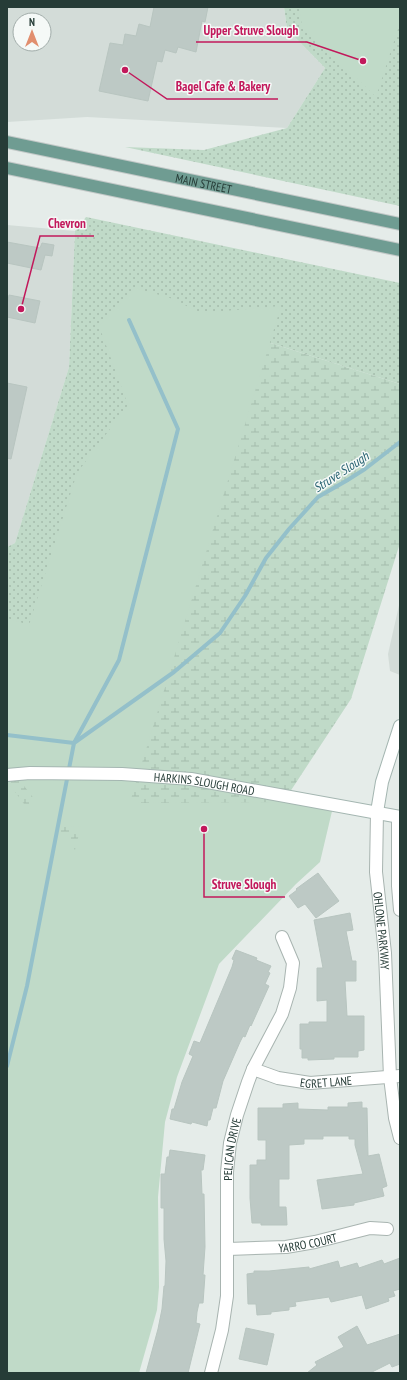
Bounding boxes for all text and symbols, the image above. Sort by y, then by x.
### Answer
north arrow [12,12,52,52]
text: N [29,15,35,29]
callout: Upper Struve Slough [196,17,307,42]
text: Upper Struve Slough [204,22,299,39]
callout: Bagel Cafe & Bakery [167,74,278,99]
text: Bagel Cafe & Bakery [176,78,271,95]
street label: MAIN STREET [174,170,234,196]
callout: Chevron [40,211,94,236]
text: Chevron [48,215,86,232]
water label: Struve Slough [310,447,373,496]
street label: HARKINS SLOUGH ROAD [153,769,256,798]
callout: Struve Slough [204,872,285,897]
text: Struve Slough [212,876,276,893]
street label: OHLONE PARKWAY [371,891,393,971]
street label: EGRET LANE [299,1072,352,1091]
street label: PELICAN DRIVE [220,1116,244,1181]
street label: YARRO COURT [278,1229,339,1255]

